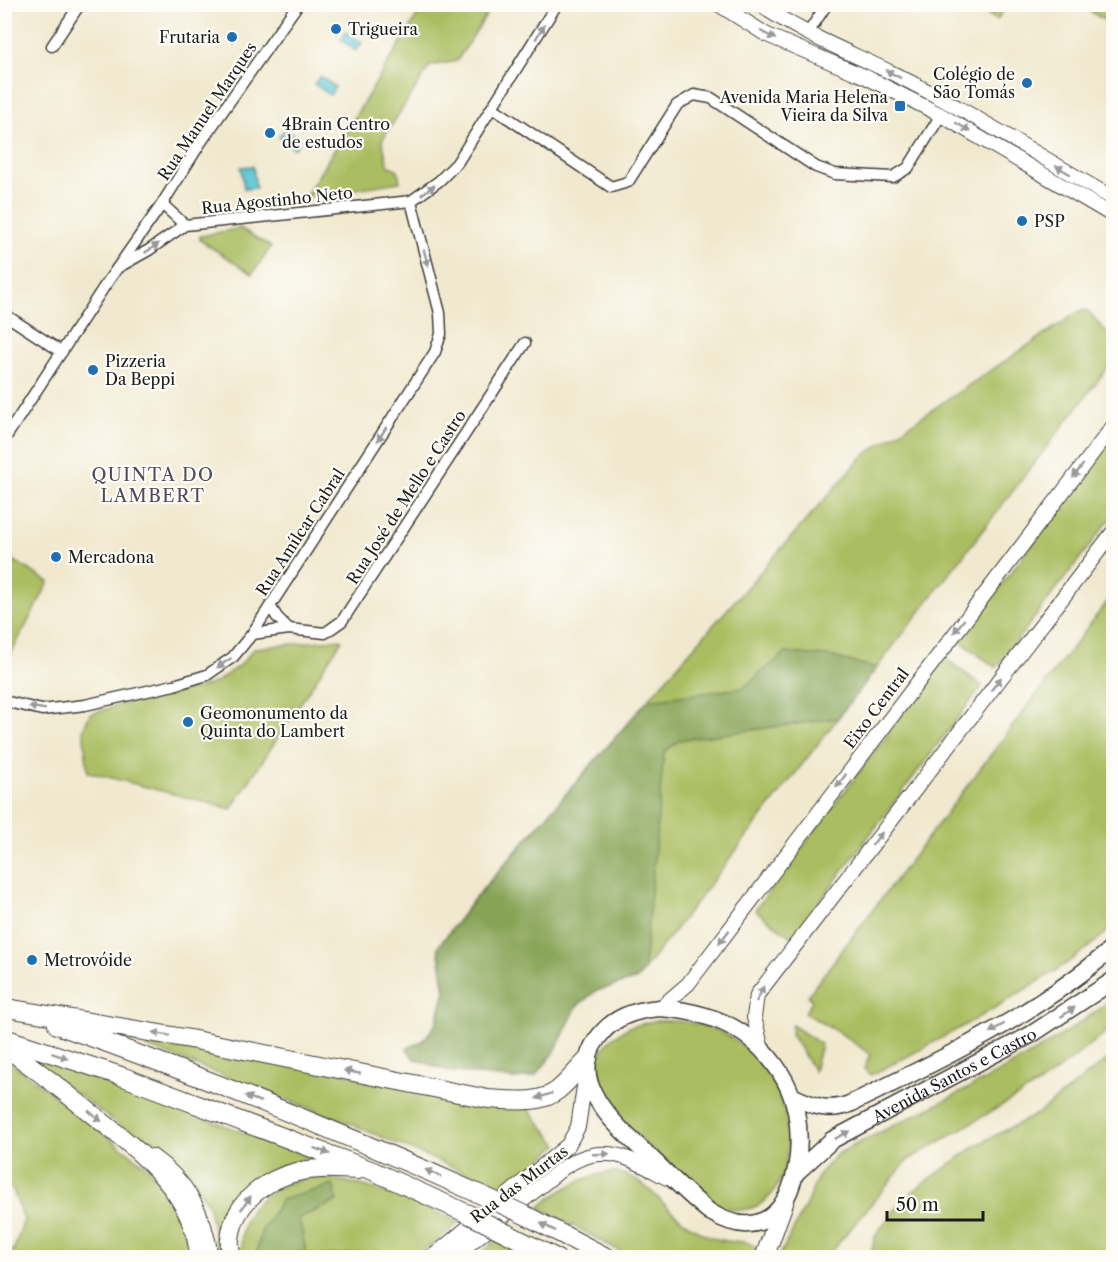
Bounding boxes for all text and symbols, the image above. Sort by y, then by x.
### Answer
place label: Trigueira [348,19,418,39]
marker: Trigueira [329,22,343,36]
one-way arrow [535,24,546,40]
place label: Frutaria [159,27,221,47]
marker: Frutaria [225,30,239,44]
one-way arrow [760,30,777,40]
street label: Rua Manuel Marques [153,38,261,184]
place label: Colégio de São Tomás [933,64,1015,102]
one-way arrow [885,69,902,78]
marker: Colégio de São Tomás [1020,76,1034,90]
place label: Avenida Maria Helena Vieira da Silva [719,87,889,125]
marker: Avenida Maria Helena Vieira da Silva [893,99,907,113]
place label: 4Brain Centro de estudos [282,114,390,152]
one-way arrow [955,122,971,133]
marker: 4Brain Centro de estudos [263,126,277,140]
one-way arrow [1055,164,1071,175]
street label: Rua Agostinho Neto [200,182,354,218]
one-way arrow [419,184,435,196]
place label: PSP [1034,211,1065,231]
marker: PSP [1015,214,1029,228]
one-way arrow [144,242,160,253]
one-way arrow [421,249,431,267]
place label: Pizzeria Da Beppi [105,351,175,389]
marker: Pizzeria Da Beppi [86,363,100,377]
street label: Rua José de Mello e Castro [342,406,470,588]
one-way arrow [377,426,388,442]
one-way arrow [1071,463,1084,479]
district label: QUINTA DO LAMBERT [91,464,215,507]
street label: Rua Amílcar Cabral [251,464,349,599]
place label: Mercadona [68,547,155,567]
marker: Mercadona [49,550,63,564]
one-way arrow [953,617,965,633]
one-way arrow [216,657,232,668]
street label: Eixo Central [839,664,913,752]
one-way arrow [990,677,1002,692]
one-way arrow [27,703,46,712]
place label: Geomonumento da Quinta do Lambert [200,703,349,741]
marker: Geomonumento da Quinta do Lambert [181,715,195,729]
one-way arrow [836,774,848,789]
one-way arrow [871,831,884,847]
one-way arrow [718,929,730,944]
place label: Metrovóide [44,950,132,970]
marker: Metrovóide [25,953,39,967]
one-way arrow [755,985,765,1003]
one-way arrow [1060,1007,1076,1018]
street label: Avenida Santos e Castro [868,1023,1040,1127]
one-way arrow [988,1023,1005,1033]
one-way arrow [151,1030,170,1039]
one-way arrow [51,1052,69,1061]
one-way arrow [343,1067,362,1076]
one-way arrow [535,1092,553,1101]
one-way arrow [244,1094,262,1103]
one-way arrow [88,1110,103,1122]
one-way arrow [833,1130,850,1140]
street label: Rua das Murtas [466,1141,572,1227]
one-way arrow [313,1147,331,1157]
one-way arrow [592,1149,611,1159]
one-way arrow [425,1169,442,1178]
scale bar [887,1184,983,1222]
text: 50 m [896,1194,939,1216]
one-way arrow [240,1196,252,1211]
one-way arrow [540,1223,557,1232]

